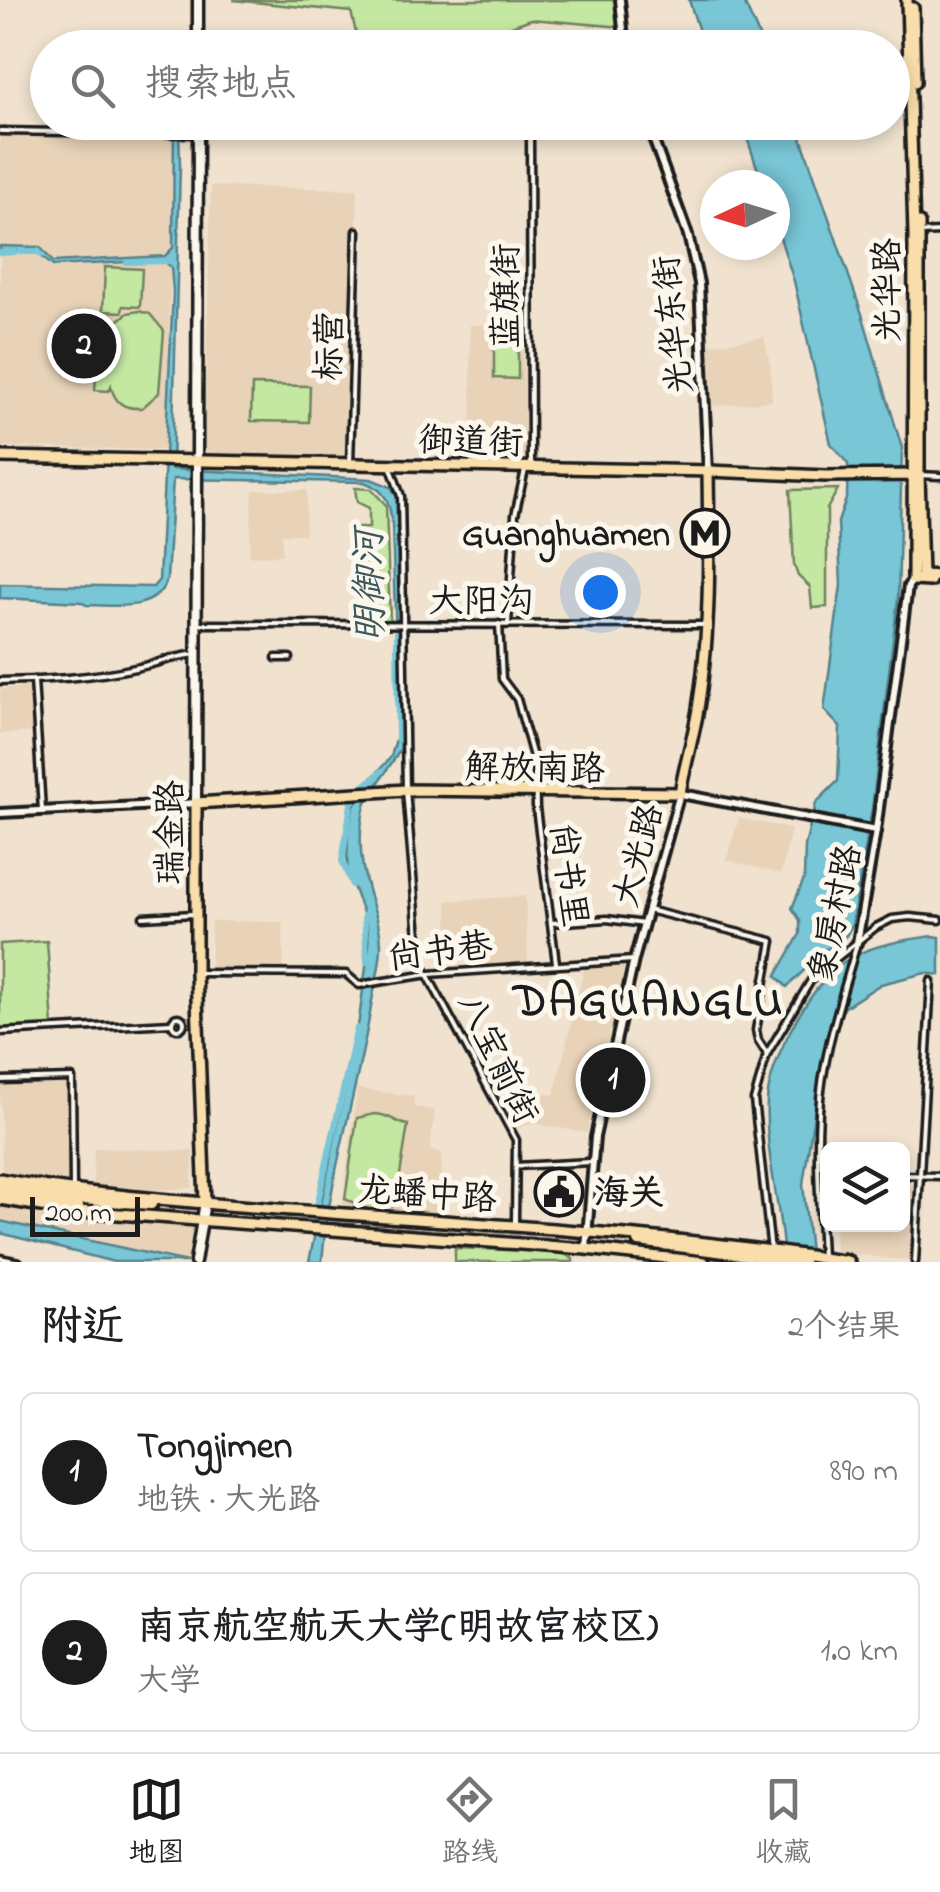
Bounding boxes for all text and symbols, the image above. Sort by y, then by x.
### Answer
search box [30,30,910,140]
icon: search [65,58,120,113]
text: 搜索地点 [145,58,297,114]
north arrow [700,170,790,260]
street label: 光华路 [864,237,915,343]
street label: 蓝旗街 [483,243,534,349]
street label: 光华东街 [643,252,708,397]
pin: 2 [52,308,116,384]
street label: 标营 [305,310,358,382]
street label: 御道街 [418,416,524,471]
metro station icon: Guanghuamen [679,507,731,559]
place label: Guanghuamen [462,511,670,563]
water label: 明御河 [343,522,401,643]
your location [575,567,626,618]
street label: 大阳沟 [428,578,534,629]
street label: 解放南路 [464,744,605,797]
street label: 瑞金路 [147,779,198,885]
street label: 大光路 [602,799,679,913]
street label: 尚书里 [535,820,598,931]
street label: 象房村路 [798,840,877,988]
street label: 尚书巷 [385,922,496,985]
district label: DAGUANGLU [511,971,785,1037]
street label: 八宝前街 [442,985,549,1134]
pin: 1 [580,1042,646,1118]
map controls [820,1142,910,1232]
button: layers [820,1142,910,1232]
street label: 龙蟠中路 [355,1166,498,1227]
public building icon: 海关 [533,1166,585,1218]
place label: 海关 [594,1170,664,1221]
scale bar [30,1192,140,1236]
text: 200 m [45,1194,112,1235]
text: 附近 [40,1298,124,1359]
text: 2个结果 [788,1305,900,1352]
text: Tongjimen [137,1420,293,1476]
text: 1 [69,1449,80,1496]
text: 890 m [830,1449,898,1496]
text: 地铁 · 大光路 [137,1478,320,1525]
text: 南京航空航天大学(明故宫校区) [137,1601,658,1657]
text: 2 [67,1629,82,1676]
text: 1.0 km [821,1629,898,1676]
text: 大学 [137,1659,201,1706]
tab: 地图 [129,1772,185,1875]
tab: 路线 [442,1772,498,1875]
tab: 收藏 [755,1772,811,1875]

